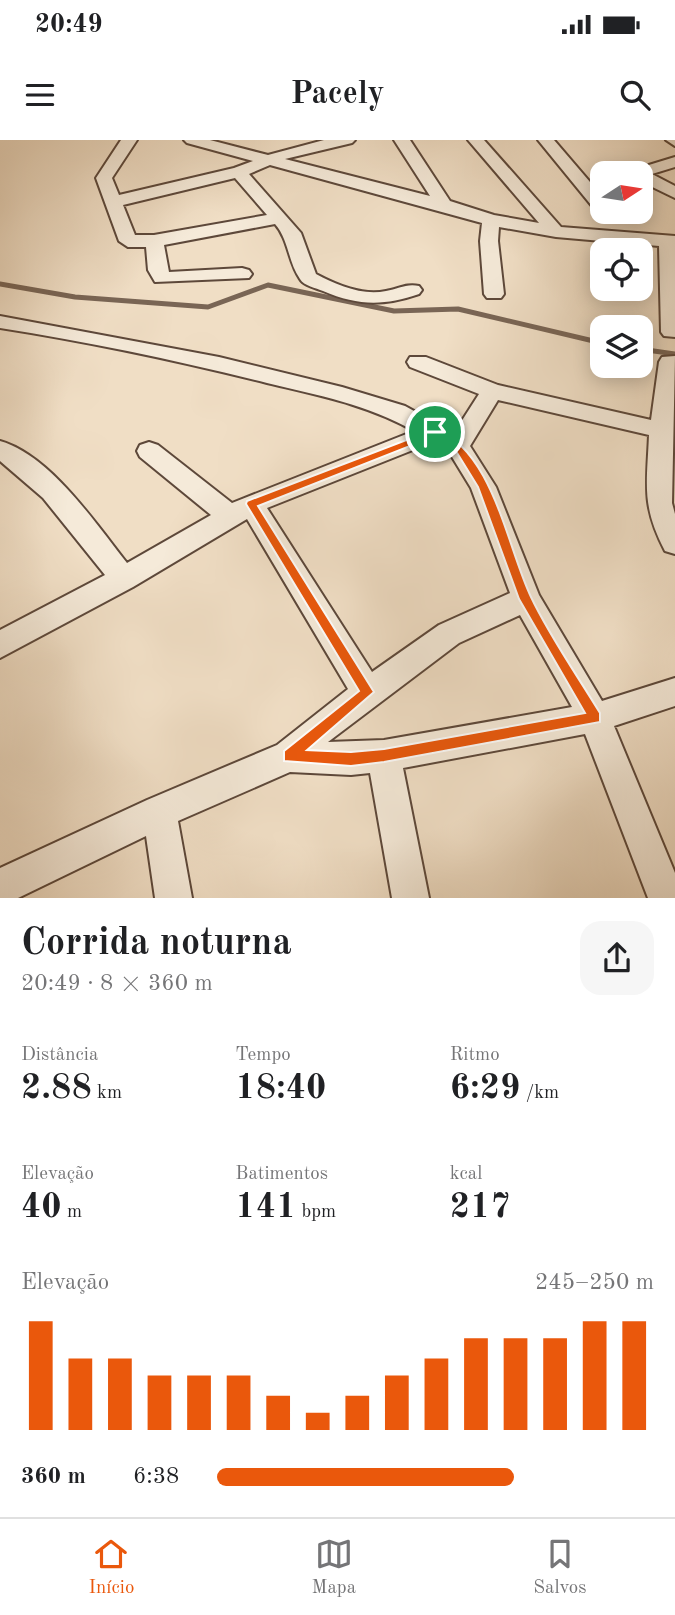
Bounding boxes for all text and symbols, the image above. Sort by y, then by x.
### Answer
text: 20:49 [35,12,103,38]
icon: menu [21,76,59,114]
icon: search [616,76,654,114]
text: Pacely [290,79,385,111]
north arrow [590,161,653,224]
map controls [590,161,653,378]
button: locate [590,238,653,301]
button: layers [590,315,653,378]
pin [405,402,465,462]
icon: arrive [416,413,454,451]
button: share [580,921,654,995]
text: Corrida noturna [21,925,292,963]
text: 20:49 · 8 × 360 m [21,972,213,995]
text: Distância [21,1046,98,1065]
text: Tempo [235,1046,291,1065]
text: Ritmo [450,1046,500,1065]
text: 2.88 [21,1071,92,1106]
text: 18:40 [235,1071,326,1106]
text: 6:29 [450,1071,520,1106]
text: km [92,1084,122,1103]
text: /km [520,1084,559,1103]
text: Elevação [21,1165,94,1184]
text: Batimentos [235,1165,328,1184]
text: kcal [450,1165,482,1184]
text: 40 [21,1190,62,1225]
text: 141 [235,1190,296,1225]
text: 217 [450,1190,511,1225]
text: m [62,1203,82,1222]
text: bpm [296,1203,336,1222]
text: Elevação [21,1271,109,1294]
text: 245–250 m [535,1271,654,1294]
text: 360 m [21,1465,86,1488]
text: 6:38 [133,1465,179,1488]
tab: Início [89,1535,134,1600]
tab: Mapa [312,1535,356,1600]
tab: Salvos [533,1535,586,1600]

